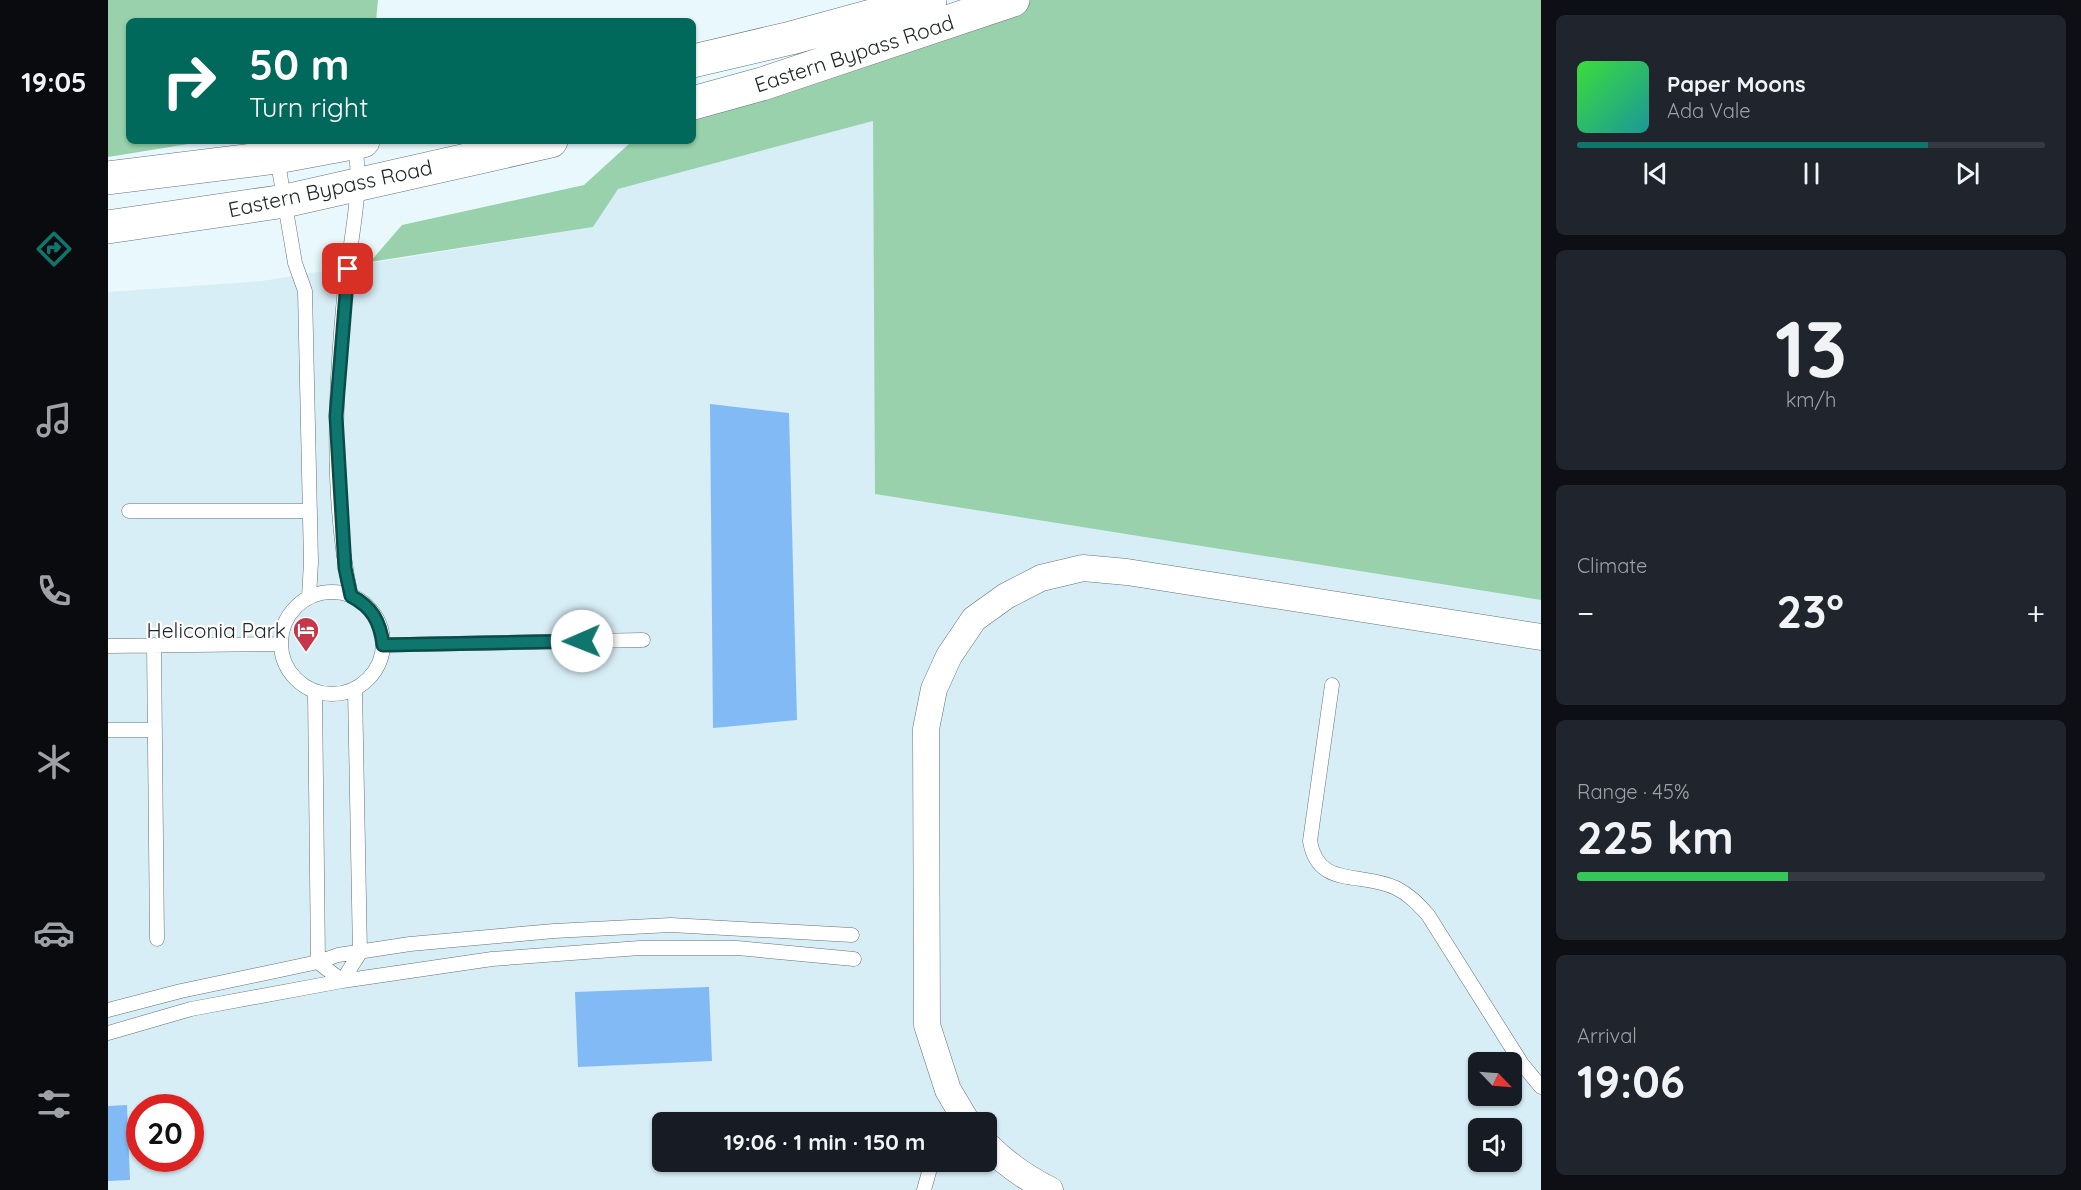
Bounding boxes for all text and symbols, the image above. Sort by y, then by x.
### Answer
street label: Eastern Bypass Road [751,9,957,97]
text: 50 m [249,38,349,91]
icon: right [150,42,228,120]
text: 19:05 [21,65,87,99]
text: Paper Moons [1667,70,1806,98]
text: Turn right [249,90,368,124]
text: Ada Vale [1667,98,1751,123]
street label: Eastern Bypass Road [226,154,434,222]
icon: previous [1639,157,1672,190]
icon: pause [1795,157,1828,190]
icon: next [1951,157,1984,190]
icon: directions [33,228,75,270]
pin [322,243,373,294]
icon: arrive [331,252,364,285]
text: 13 [1775,299,1847,397]
text: km/h [1786,387,1836,412]
icon: music [33,399,75,441]
text: Climate [1577,553,1647,578]
icon: phone [33,570,75,612]
text: 23° [1777,583,1844,639]
text: − [1577,592,1594,633]
text: + [2026,592,2045,633]
position arrow [550,609,614,673]
hotel icon: Heliconia Park [291,615,321,653]
place label: Heliconia Park [147,617,286,643]
icon: climate [33,741,75,783]
text: Range · 45% [1577,779,1689,804]
text: 225 km [1577,809,1734,865]
icon: car [33,912,75,954]
text: Arrival [1577,1023,1637,1048]
north arrow [1468,1052,1522,1106]
map controls [1468,1052,1522,1172]
text: 19:06 [1577,1053,1685,1109]
icon: filters [33,1083,75,1125]
speed limit sign: 20 [126,1094,204,1172]
button: sound [1468,1118,1522,1172]
text: 19:06 · 1 min · 150 m [724,1128,925,1156]

